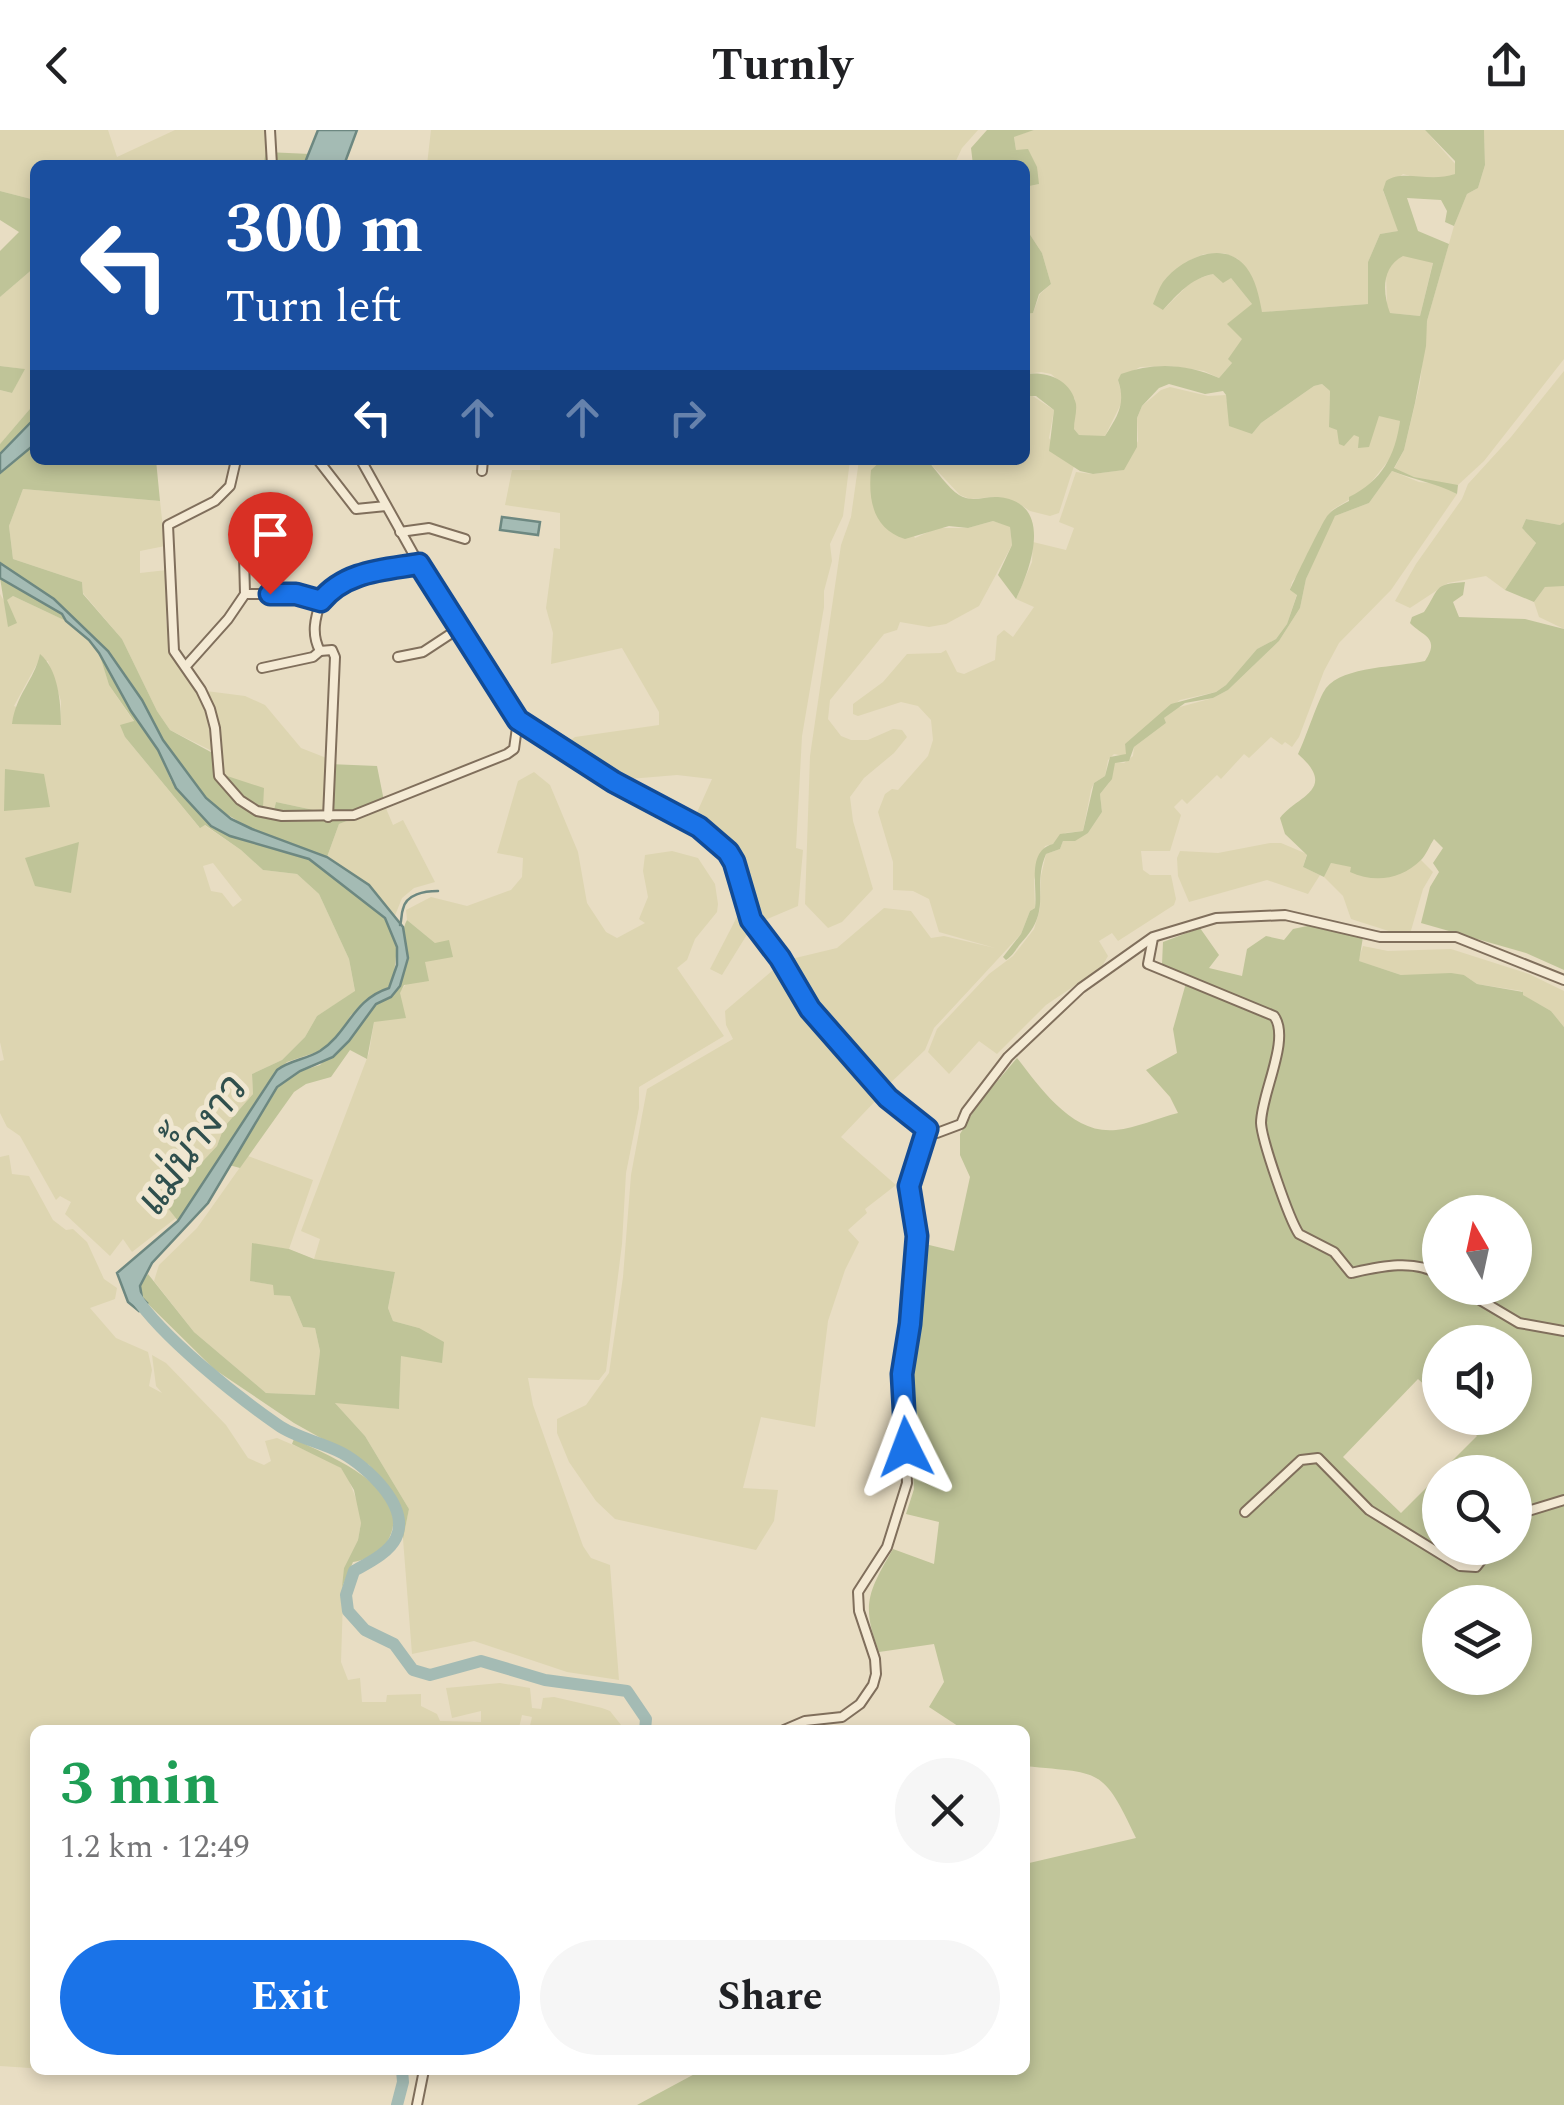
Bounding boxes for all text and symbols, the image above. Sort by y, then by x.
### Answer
text: Turnly [712,31,852,100]
icon: back [30,38,85,93]
icon: share [1479,38,1534,93]
text: 300 m [225,177,423,283]
icon: left [60,200,190,330]
text: Turn left [225,273,402,342]
icon: left [345,390,400,445]
icon: ahead [450,390,505,445]
icon: ahead [555,390,610,445]
icon: right [660,390,715,445]
pin [228,492,313,595]
icon: arrive [243,507,298,562]
water label: แม่น้ำงาว [116,1058,264,1228]
north arrow [1422,1195,1532,1305]
map controls [1422,1195,1532,1695]
button: sound [1422,1325,1532,1435]
position arrow [854,1395,958,1499]
button: search [1422,1455,1532,1565]
button: layers [1422,1585,1532,1695]
text: 3 min [60,1739,220,1831]
button: close [895,1758,1000,1863]
text: 1.2 km · 12:49 [60,1823,249,1872]
button: Exit [60,1940,520,2055]
button: Share [540,1940,1000,2055]

